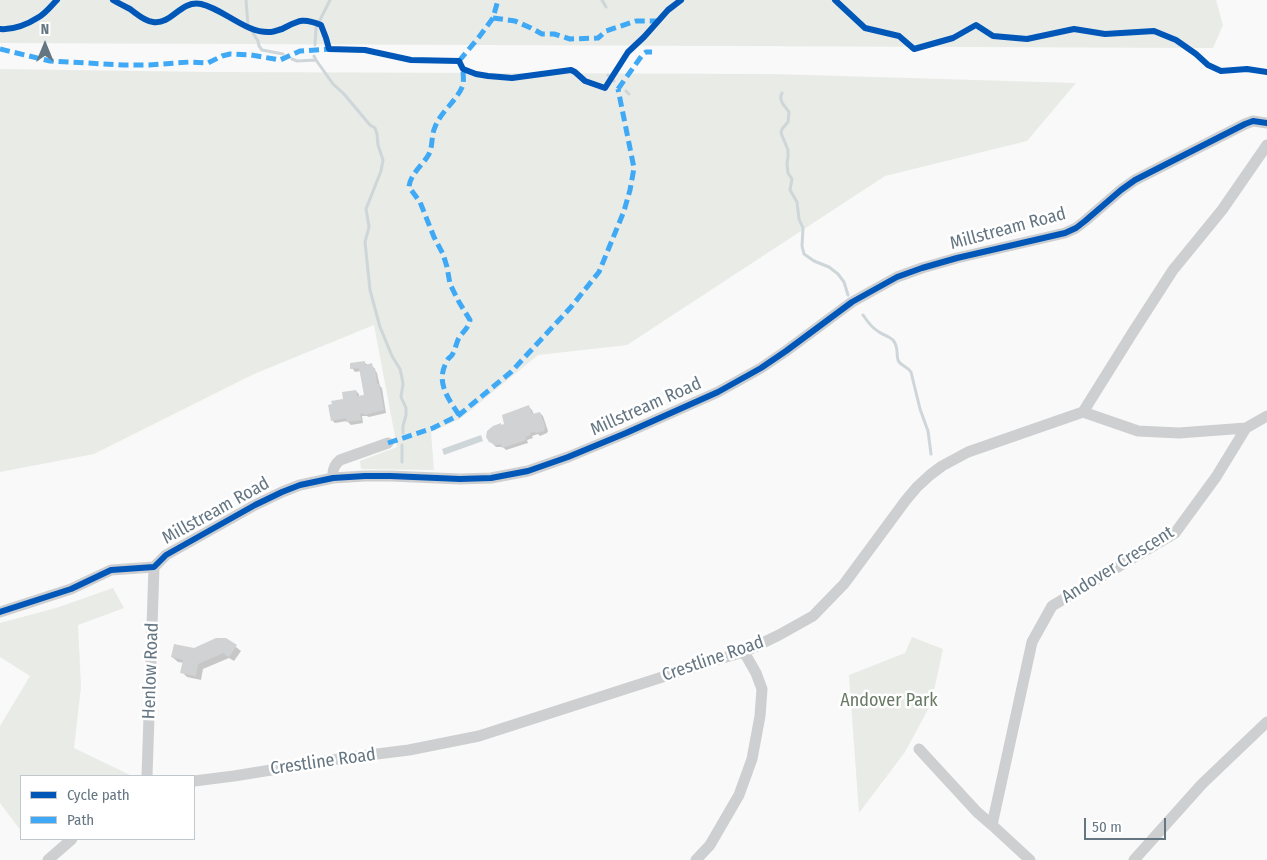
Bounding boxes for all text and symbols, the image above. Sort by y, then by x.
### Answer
north arrow [20,20,70,70]
text: N [41,21,49,38]
street label: Millstream Road [948,203,1068,255]
street label: Millstream Road [587,373,705,441]
street label: Millstream Road [159,473,273,549]
street label: Andover Crescent [1058,522,1178,608]
street label: Henlow Road [139,622,163,720]
street label: Crestline Road [659,632,767,686]
park label: Andover Park [840,690,938,712]
street label: Crestline Road [269,744,377,780]
legend [20,775,195,840]
text: Cycle path [67,786,130,804]
scale bar [1087,808,1170,840]
text: Path [67,811,94,829]
text: 50 m [1092,818,1122,836]

